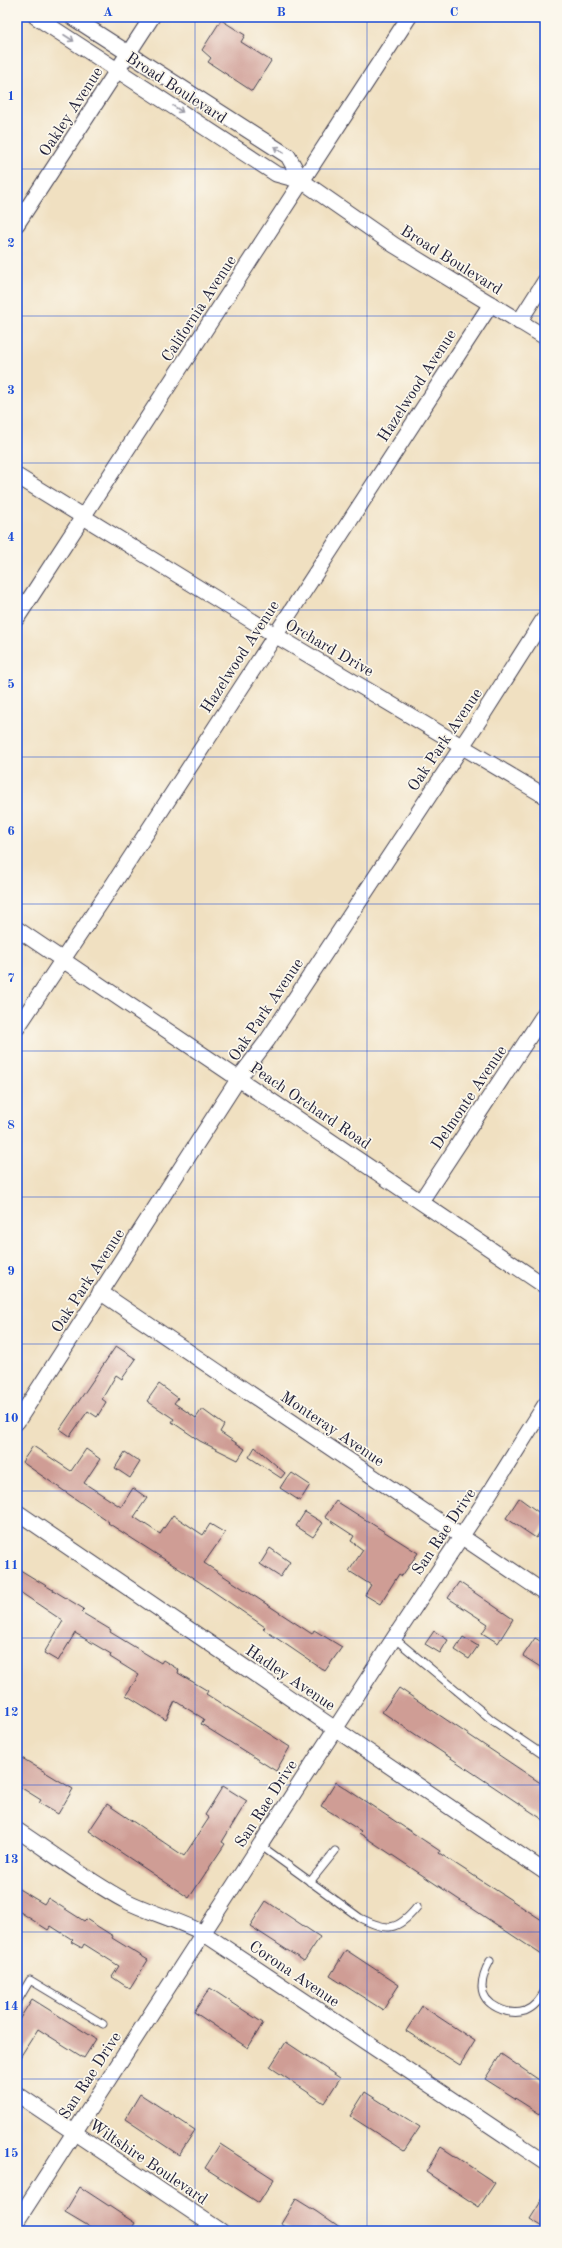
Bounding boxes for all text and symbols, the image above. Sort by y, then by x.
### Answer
text: A [103,6,113,19]
text: B [276,6,286,19]
text: C [450,6,458,19]
one-way arrow [63,34,74,42]
street label: Broad Boulevard [123,50,229,127]
street label: Oakley Avenue [37,65,106,160]
text: 1 [7,90,15,103]
one-way arrow [172,105,183,113]
one-way arrow [273,146,285,154]
street label: Broad Boulevard [397,223,504,298]
text: 2 [7,237,15,250]
street label: California Avenue [159,253,240,365]
street label: Hazelwood Avenue [375,327,460,445]
text: 3 [7,384,15,397]
text: 4 [7,531,15,544]
street label: Hazelwood Avenue [198,598,283,716]
street label: Orchard Drive [282,617,376,680]
text: 5 [7,678,15,691]
street label: Oak Park Avenue [405,686,486,794]
text: 6 [7,825,15,838]
street label: Oak Park Avenue [226,956,307,1064]
text: 7 [7,972,15,985]
street label: Delmonte Avenue [429,1043,510,1153]
street label: Peach Orchard Road [247,1060,373,1153]
text: 8 [7,1119,15,1132]
street label: Oak Park Avenue [49,1226,128,1336]
text: 9 [7,1265,15,1278]
street label: Monteray Avenue [277,1389,386,1470]
text: 10 [3,1412,19,1425]
street label: San Rae Drive [410,1486,479,1578]
text: 11 [3,1559,19,1572]
street label: Hadley Avenue [242,1643,338,1714]
text: 12 [3,1706,19,1719]
street label: San Rae Drive [233,1758,301,1851]
text: 13 [3,1853,19,1866]
street label: Corona Avenue [246,1939,342,2011]
text: 14 [3,2000,19,2013]
street label: San Rae Drive [57,2030,125,2123]
street label: Wiltshire Boulevard [86,2117,210,2208]
text: 15 [3,2147,19,2160]

